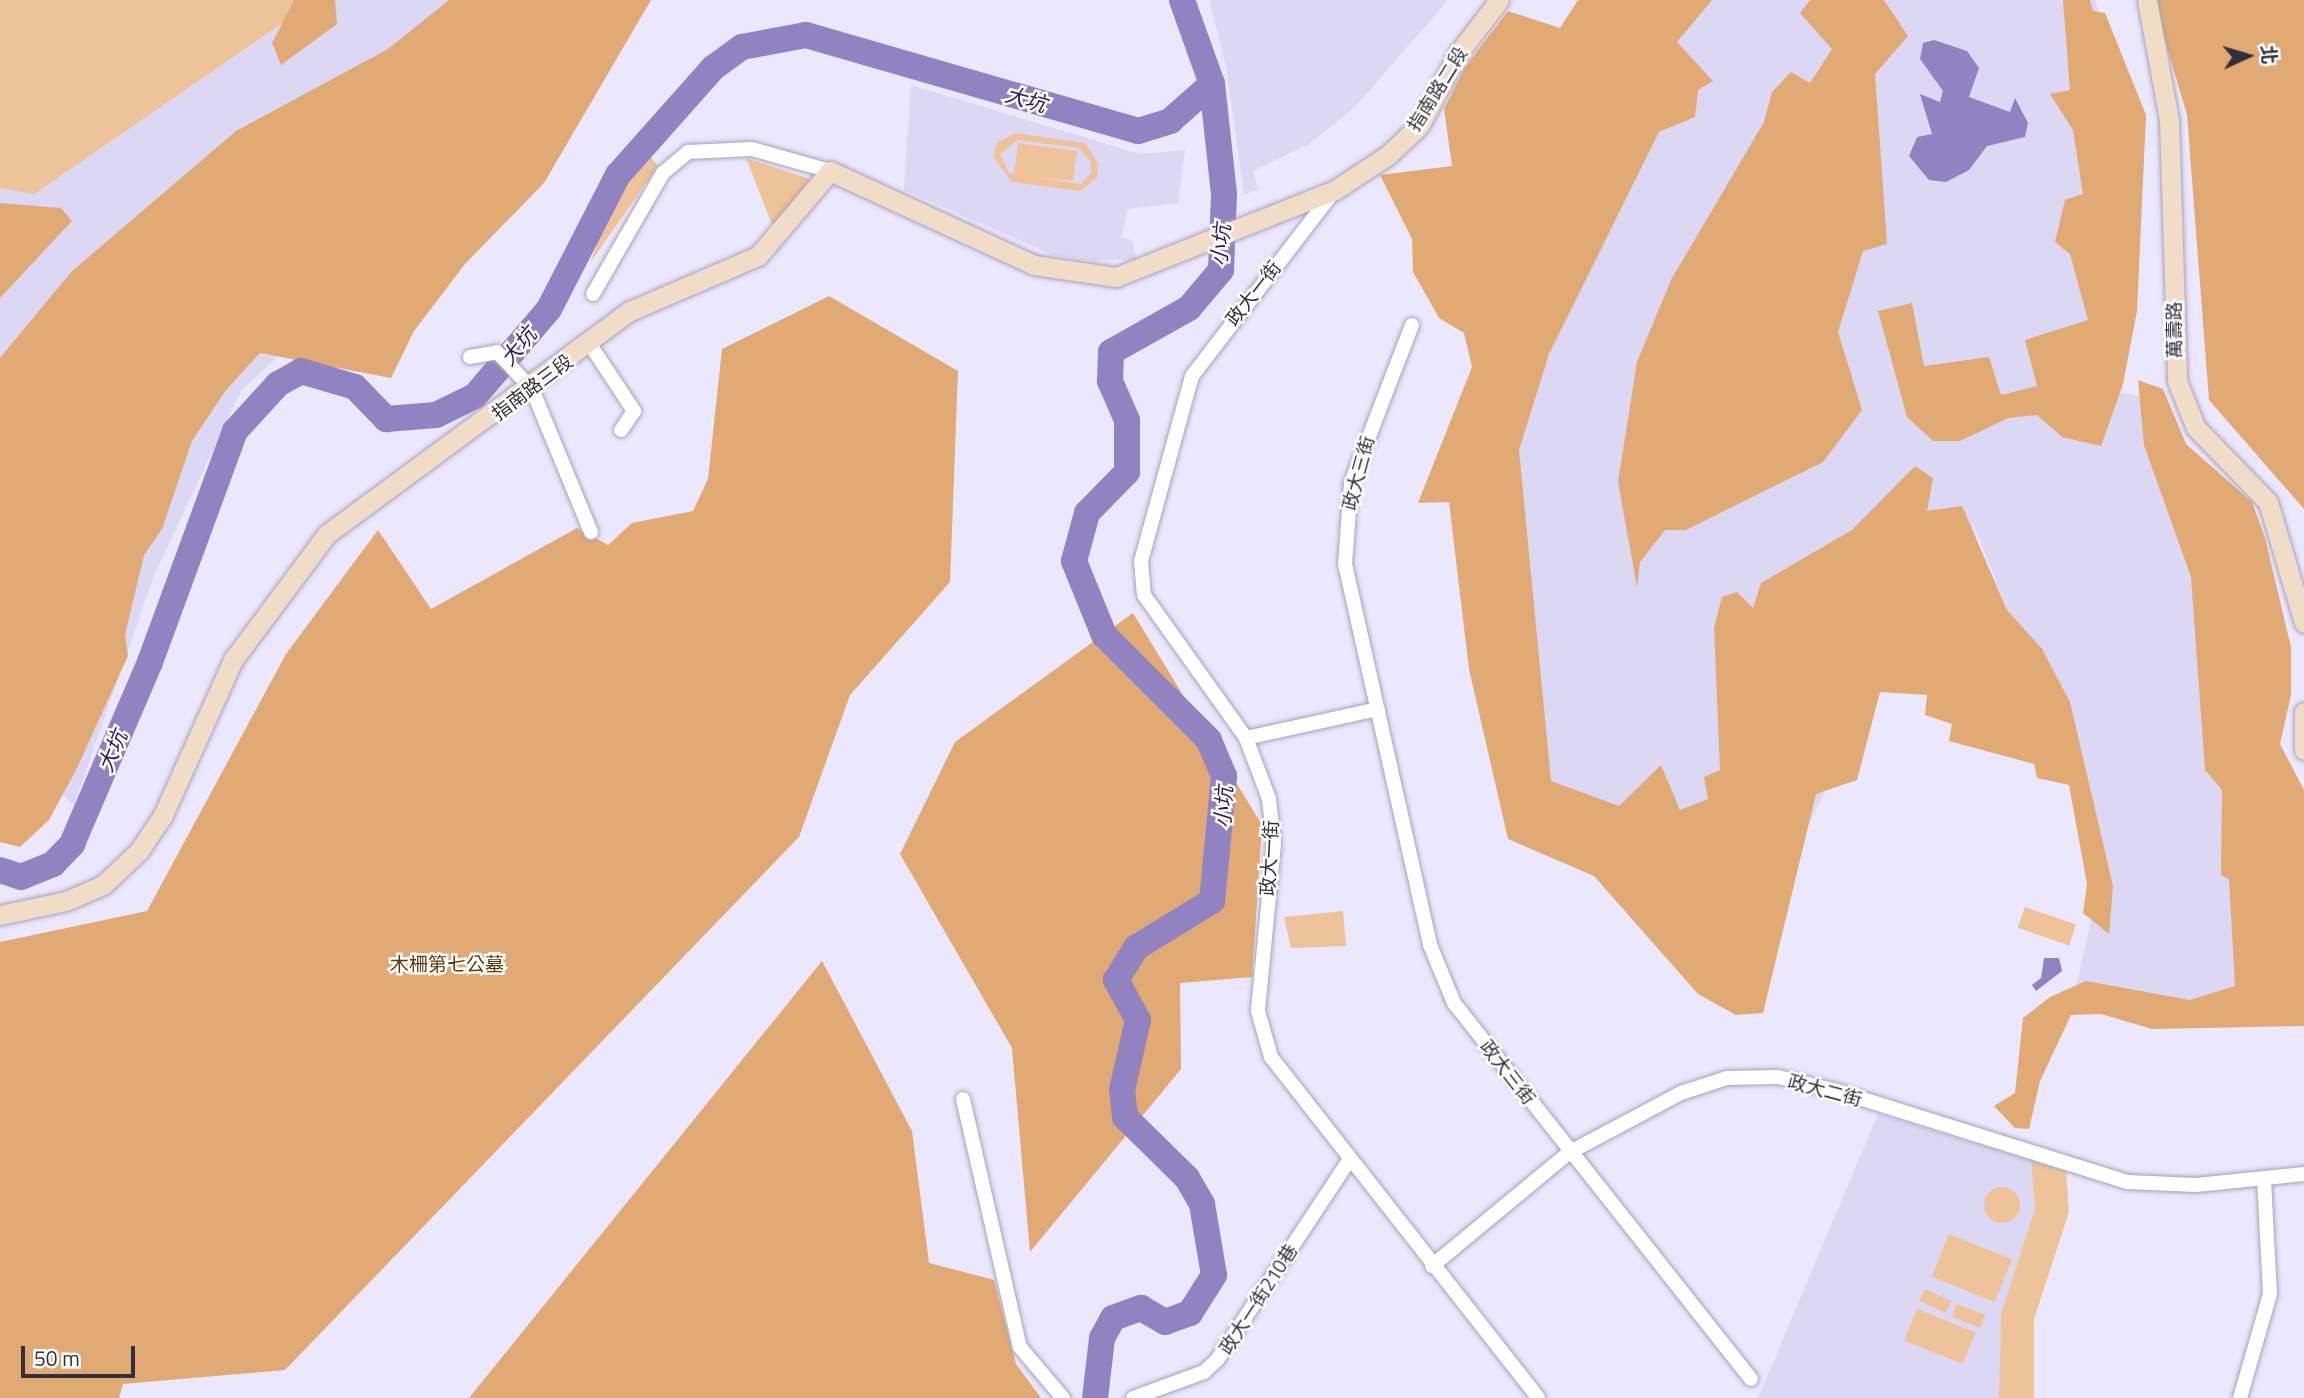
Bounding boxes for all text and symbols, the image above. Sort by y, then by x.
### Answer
north arrow [2213,21,2283,91]
street label: 指南路二段 [1402,43,1472,135]
text: 北 [2254,44,2285,65]
water label: 大坑 [1002,81,1050,117]
water label: 小坑 [1205,223,1235,267]
street label: 政大一街 [1221,256,1285,330]
street label: 萬壽路 [2162,301,2186,359]
water label: 大坑 [495,322,541,370]
street label: 指南路三段 [487,349,577,425]
street label: 政大三街 [1337,433,1379,513]
water label: 大坑 [92,727,132,775]
water label: 小坑 [1209,785,1237,829]
street label: 政大一街 [1256,819,1282,897]
park label: 木柵第七公墓 [390,953,504,975]
street label: 政大三街 [1476,1035,1540,1109]
street label: 政大二街 [1785,1069,1865,1111]
street label: 政大一街210巷 [1214,1240,1302,1358]
scale bar [24,1332,138,1376]
text: 50 m [34,1342,80,1374]

